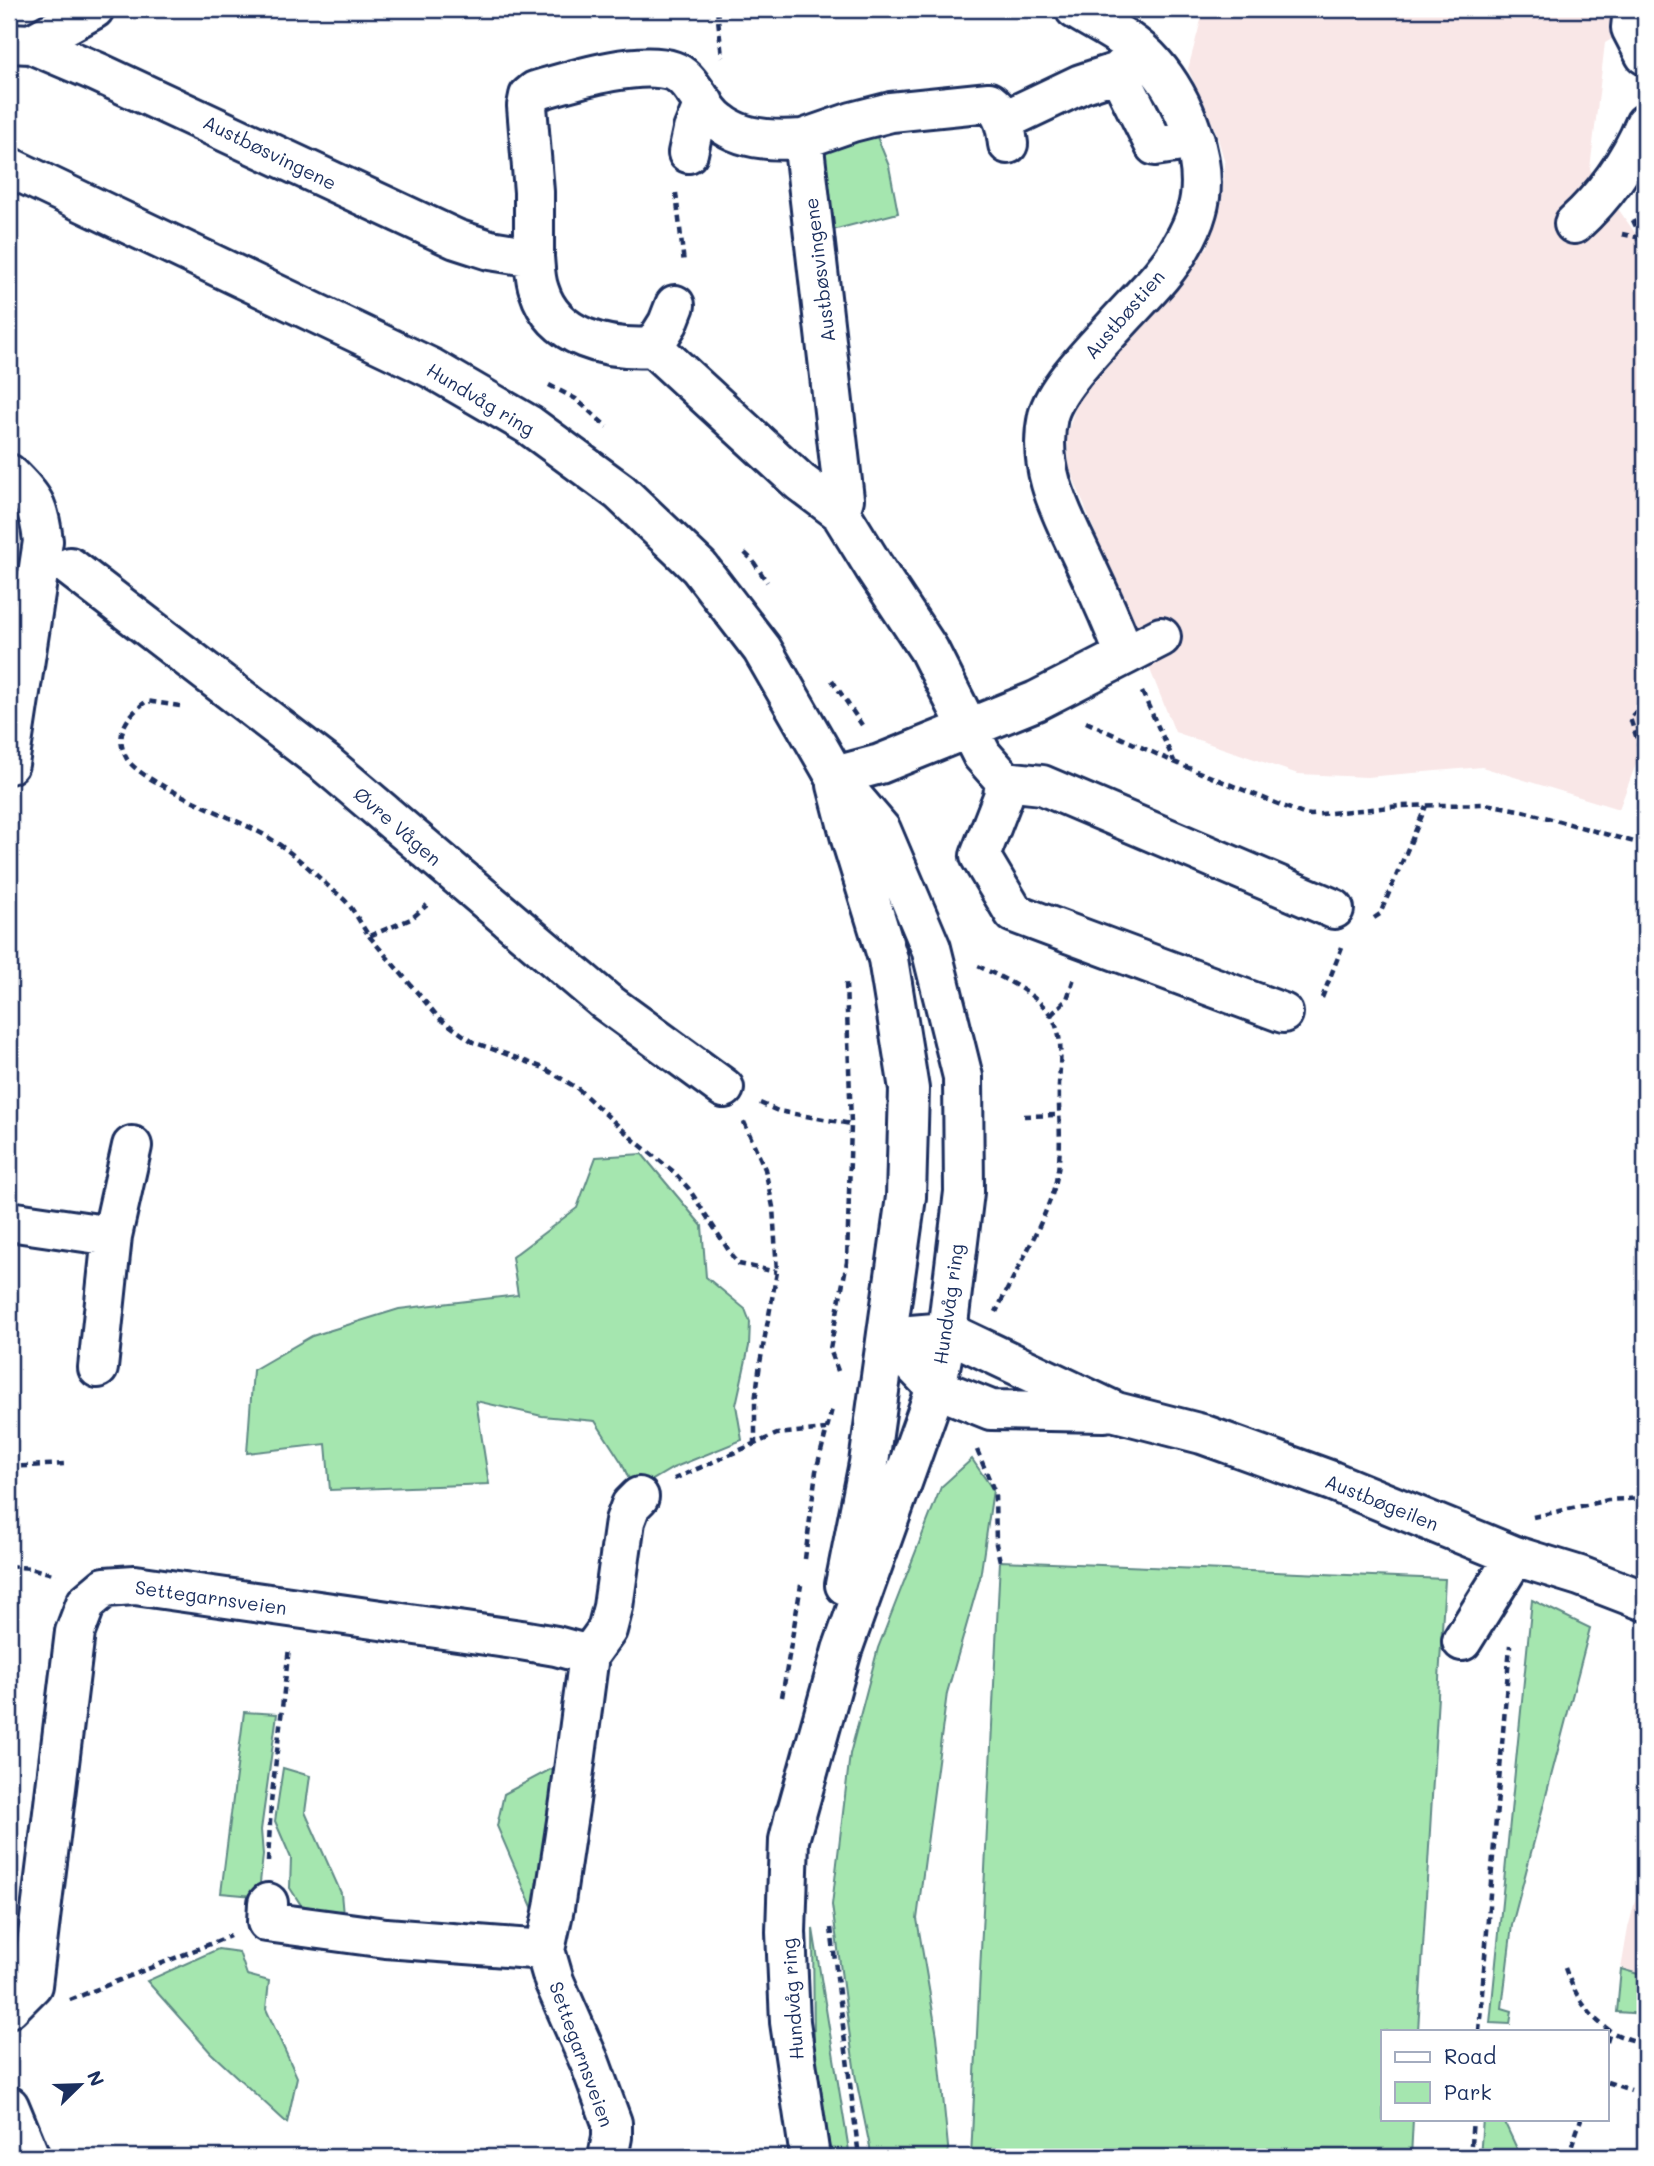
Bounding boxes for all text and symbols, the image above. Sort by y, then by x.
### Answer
street label: Austbøsvingene [199,109,341,195]
street label: Austbøsvingene [798,196,840,344]
street label: Austbøstien [1078,264,1170,364]
street label: Hundvåg ring [422,357,540,441]
street label: Øvre Vågen [349,781,447,871]
street label: Hundvåg ring [927,1242,969,1366]
street label: Austbøgeilen [1322,1468,1442,1536]
street label: Settegarnsveien [133,1574,289,1620]
street label: Hundvåg ring [775,1937,809,2061]
street label: Settegarnsveien [544,1978,620,2130]
legend [1381,2030,1608,2120]
text: Road [1444,2042,1496,2069]
north arrow [46,2050,116,2120]
text: N [82,2067,110,2090]
text: Park [1444,2078,1492,2105]

